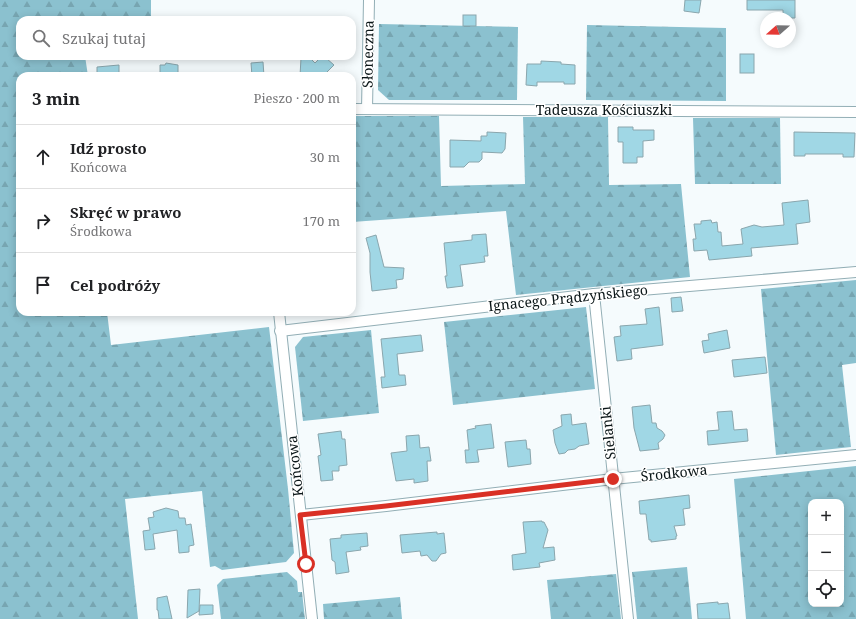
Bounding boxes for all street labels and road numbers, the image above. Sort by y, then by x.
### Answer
street label: Słoneczna [357,20,378,88]
street label: Tadeusza Kościuszki [536,100,673,119]
street label: Ignacego Prądzyńskiego [487,280,649,315]
street label: Sielanki [595,405,620,461]
street label: Końcowa [282,434,307,498]
street label: Środkowa [640,460,708,485]

